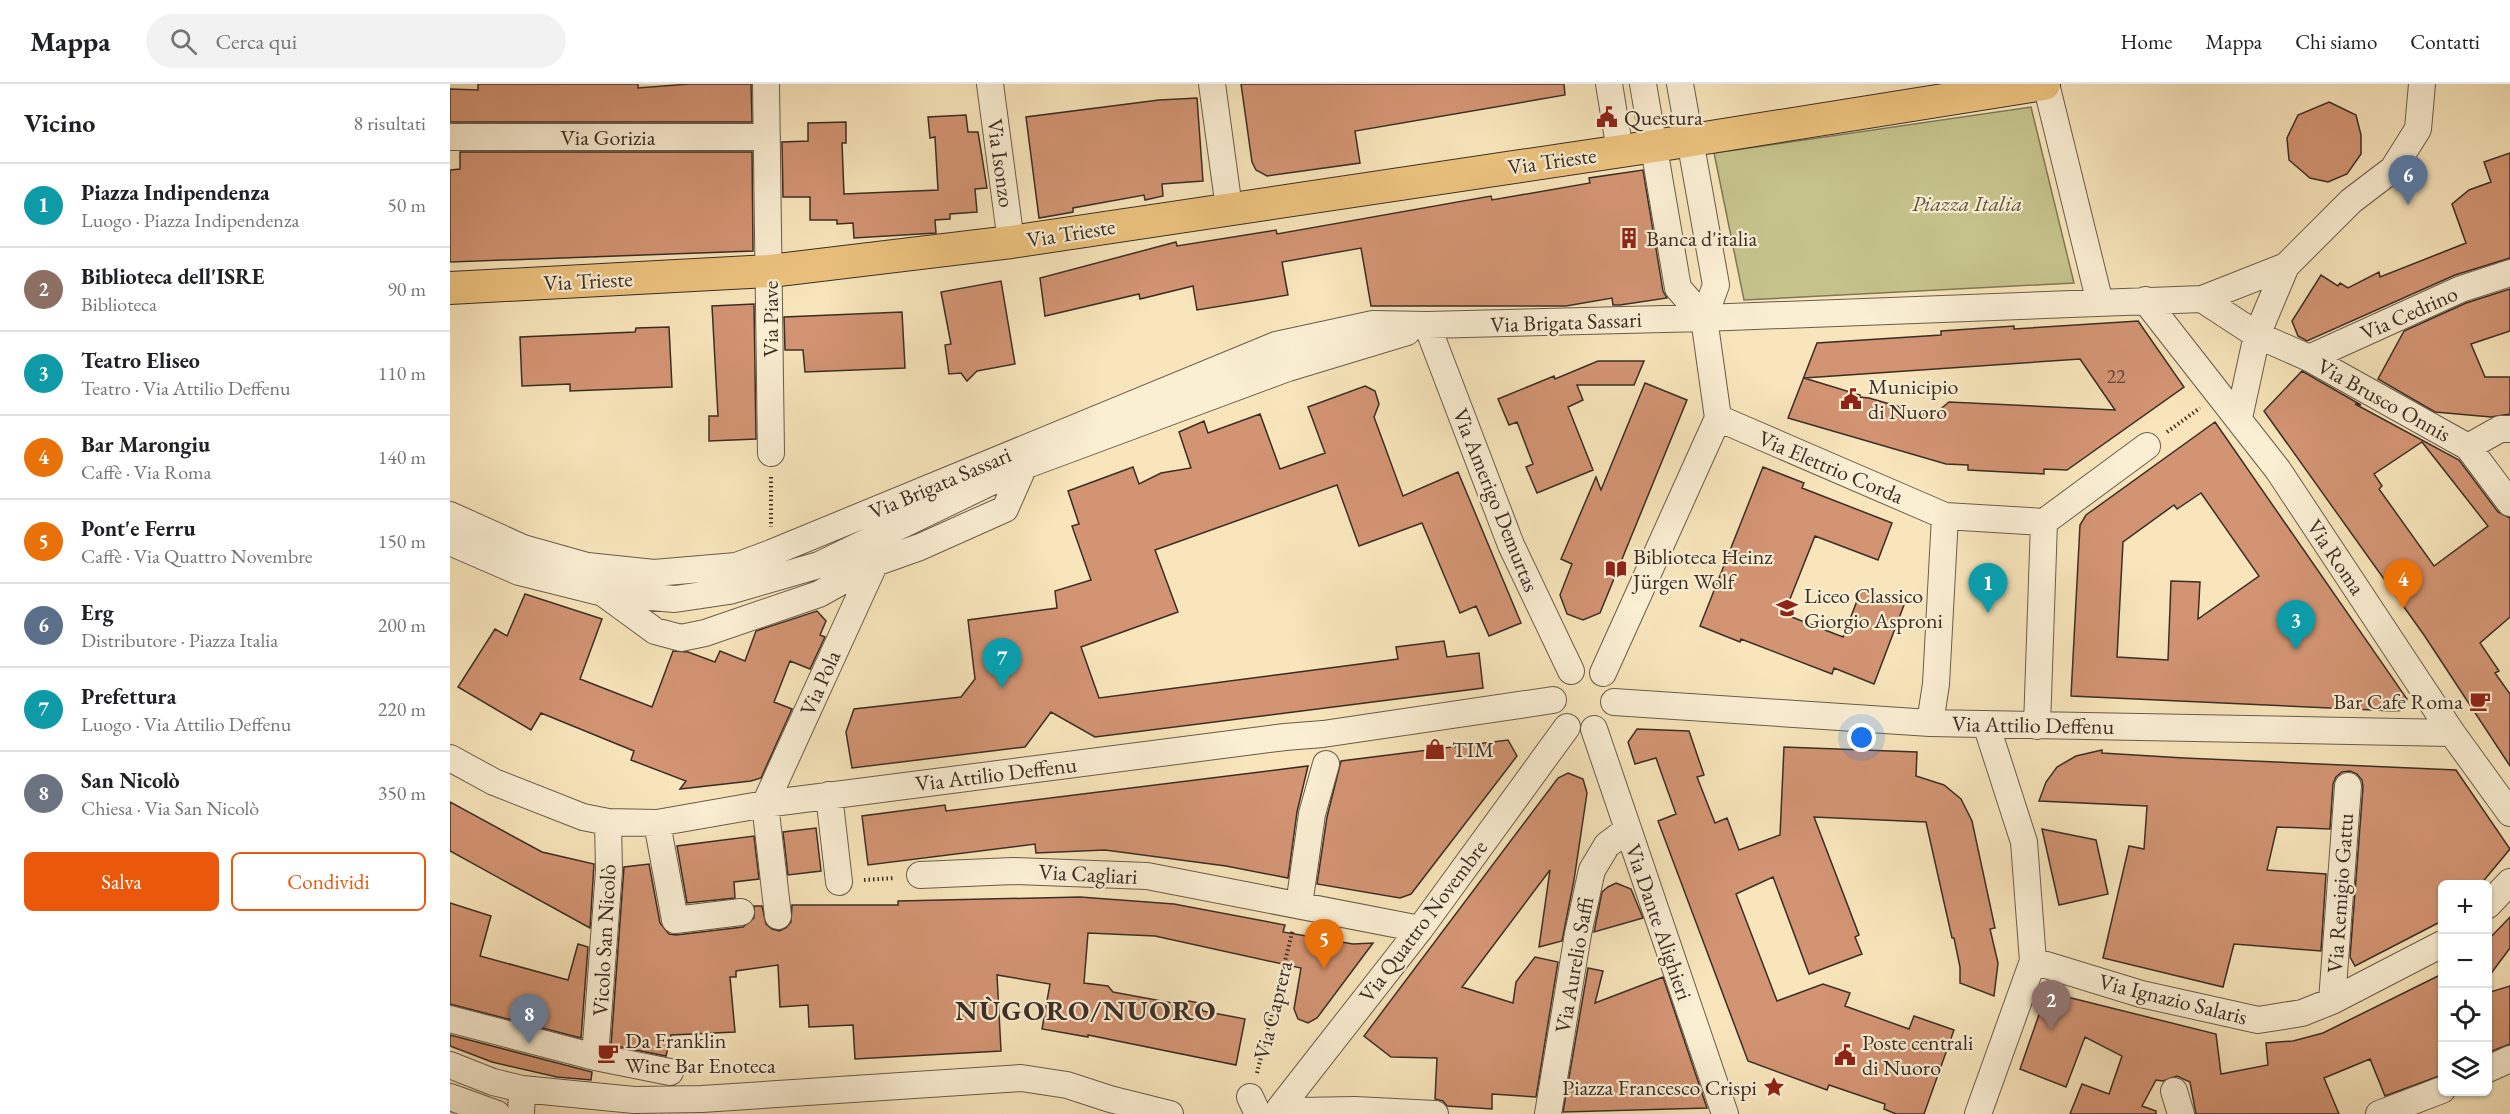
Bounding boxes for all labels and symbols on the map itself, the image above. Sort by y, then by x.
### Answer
place label: Questura [1624,103,1703,132]
public building icon: Questura [1595,105,1619,129]
street label: Via Isonzo [980,117,1022,209]
street label: Via Gorizia [560,123,656,152]
street label: Via Trieste [1506,140,1599,182]
pin: 6 [2388,156,2428,205]
park label: Piazza Italia [1912,189,2022,218]
street label: Via Trieste [1025,212,1118,254]
place label: Banca d'italia [1646,224,1757,253]
building icon: Banca d'italia [1617,226,1641,250]
street label: Via Trieste [543,264,634,298]
street label: Via Cedrino [2356,279,2462,347]
street label: Via Piave [756,280,785,357]
street label: Via Brigata Sassari [1490,305,1642,339]
street label: Via Brusco Onnis [2312,351,2456,449]
house number: 22 [2106,363,2126,389]
place label: Municipio di Nuoro [1868,372,1959,426]
public building icon: Municipio di Nuoro [1839,387,1863,411]
street label: Via Amerigo Demurtas [1446,404,1546,596]
street label: Via Elettrio Corda [1754,423,1908,511]
street label: Via Brigata Sassari [864,440,1016,526]
street label: Via Roma [2300,513,2372,601]
place label: Biblioteca Heinz Jürgen Wolf [1631,542,1773,596]
library icon: Biblioteca Heinz Jürgen Wolf [1604,557,1628,581]
pin: 4 [2384,560,2422,609]
pin: 1 [1968,564,2008,613]
place label: Liceo Classico Giorgio Asproni [1804,581,1943,635]
school or university icon: Liceo Classico Giorgio Asproni [1775,596,1799,620]
pin: 3 [2276,600,2316,650]
pin: 7 [982,638,1022,688]
street label: Via Pola [793,646,847,720]
place label: Bar Cafe Roma [2333,687,2463,716]
cafe icon: Bar Cafe Roma [2468,689,2492,713]
street label: Via Attilio Deffenu [1952,709,2115,741]
your location [1847,723,1876,752]
place label: TIM [1452,735,1494,764]
shop icon: TIM [1423,737,1447,761]
street label: Via Attilio Deffenu [914,750,1079,798]
street label: Via Remigio Gattu [2320,812,2360,974]
street label: Via Quattro Novembre [1352,833,1494,1008]
street label: Via Dante Alighieri [1619,840,1699,1004]
street label: Via Cagliari [1038,857,1138,891]
street label: Vicolo San Nicolò [586,863,622,1017]
street label: Via Aurelio Saffi [1548,895,1600,1035]
pin: 5 [1304,920,1344,969]
street label: Via Caprera [1247,957,1299,1062]
street label: Via Ignazio Salaris [2096,967,2250,1031]
pin: 2 [2032,980,2070,1030]
district label: NÙGORO/NUORO [955,992,1217,1028]
pin: 8 [510,994,548,1044]
place label: Da Franklin Wine Bar Enoteca [625,1026,776,1080]
place label: Poste centrali di Nuoro [1862,1028,1973,1082]
cafe icon: Da Franklin Wine Bar Enoteca [596,1041,620,1065]
public building icon: Poste centrali di Nuoro [1833,1043,1857,1067]
place label: Piazza Francesco Crispi [1562,1073,1757,1102]
place icon: Piazza Francesco Crispi [1762,1075,1786,1099]

